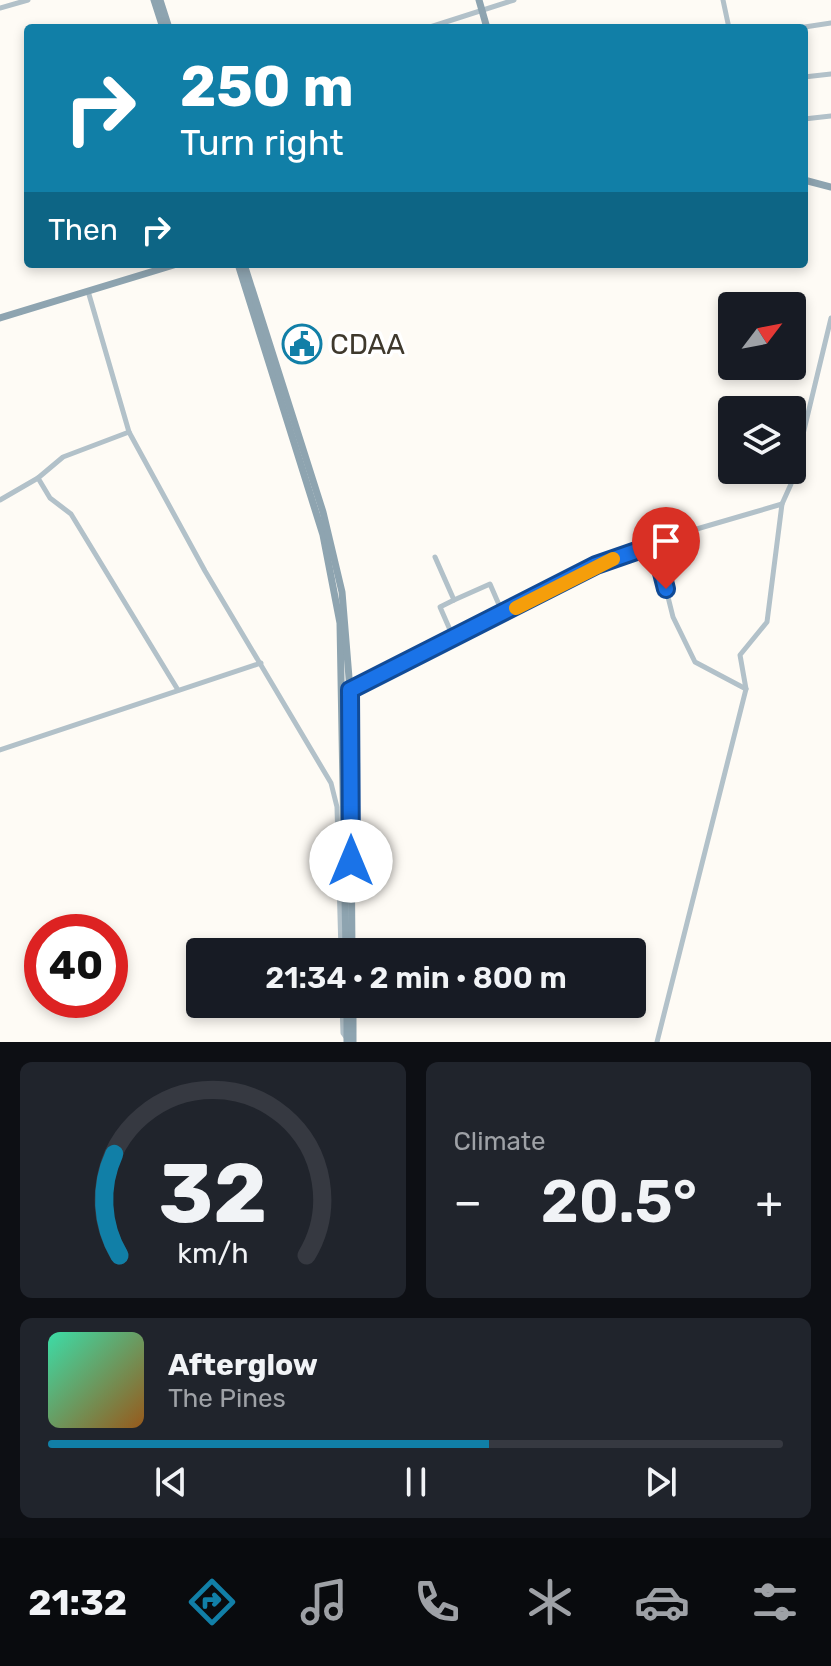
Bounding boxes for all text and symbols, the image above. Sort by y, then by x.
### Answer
text: 250 m [180,54,354,120]
icon: right [48,56,152,160]
text: Turn right [180,121,344,164]
icon: right [134,208,178,252]
text: Then [48,212,118,248]
north arrow [718,292,806,380]
map controls [718,292,806,484]
public building icon: CDAA [281,323,323,365]
place label: CDAA [330,328,405,361]
button: layers [718,396,806,484]
pin [632,507,700,589]
icon: arrive [644,519,688,563]
position arrow [309,819,393,903]
speed limit sign: 40 [24,914,128,1018]
text: 21:34 · 2 min · 800 m [265,960,567,996]
text: Climate [454,1126,546,1157]
text: 32 [158,1144,267,1243]
text: 20.5° [541,1166,697,1237]
text: − [454,1176,482,1228]
text: + [756,1176,783,1228]
text: km/h [177,1236,248,1270]
text: Afterglow [168,1347,318,1383]
text: The Pines [168,1383,286,1414]
icon: previous [149,1460,193,1504]
icon: pause [394,1460,438,1504]
icon: next [639,1460,683,1504]
icon: directions [184,1574,240,1630]
icon: music [296,1574,352,1630]
icon: phone [409,1574,465,1630]
icon: climate [522,1574,578,1630]
icon: car [634,1574,690,1630]
icon: filters [747,1574,803,1630]
text: 21:32 [28,1581,127,1624]

